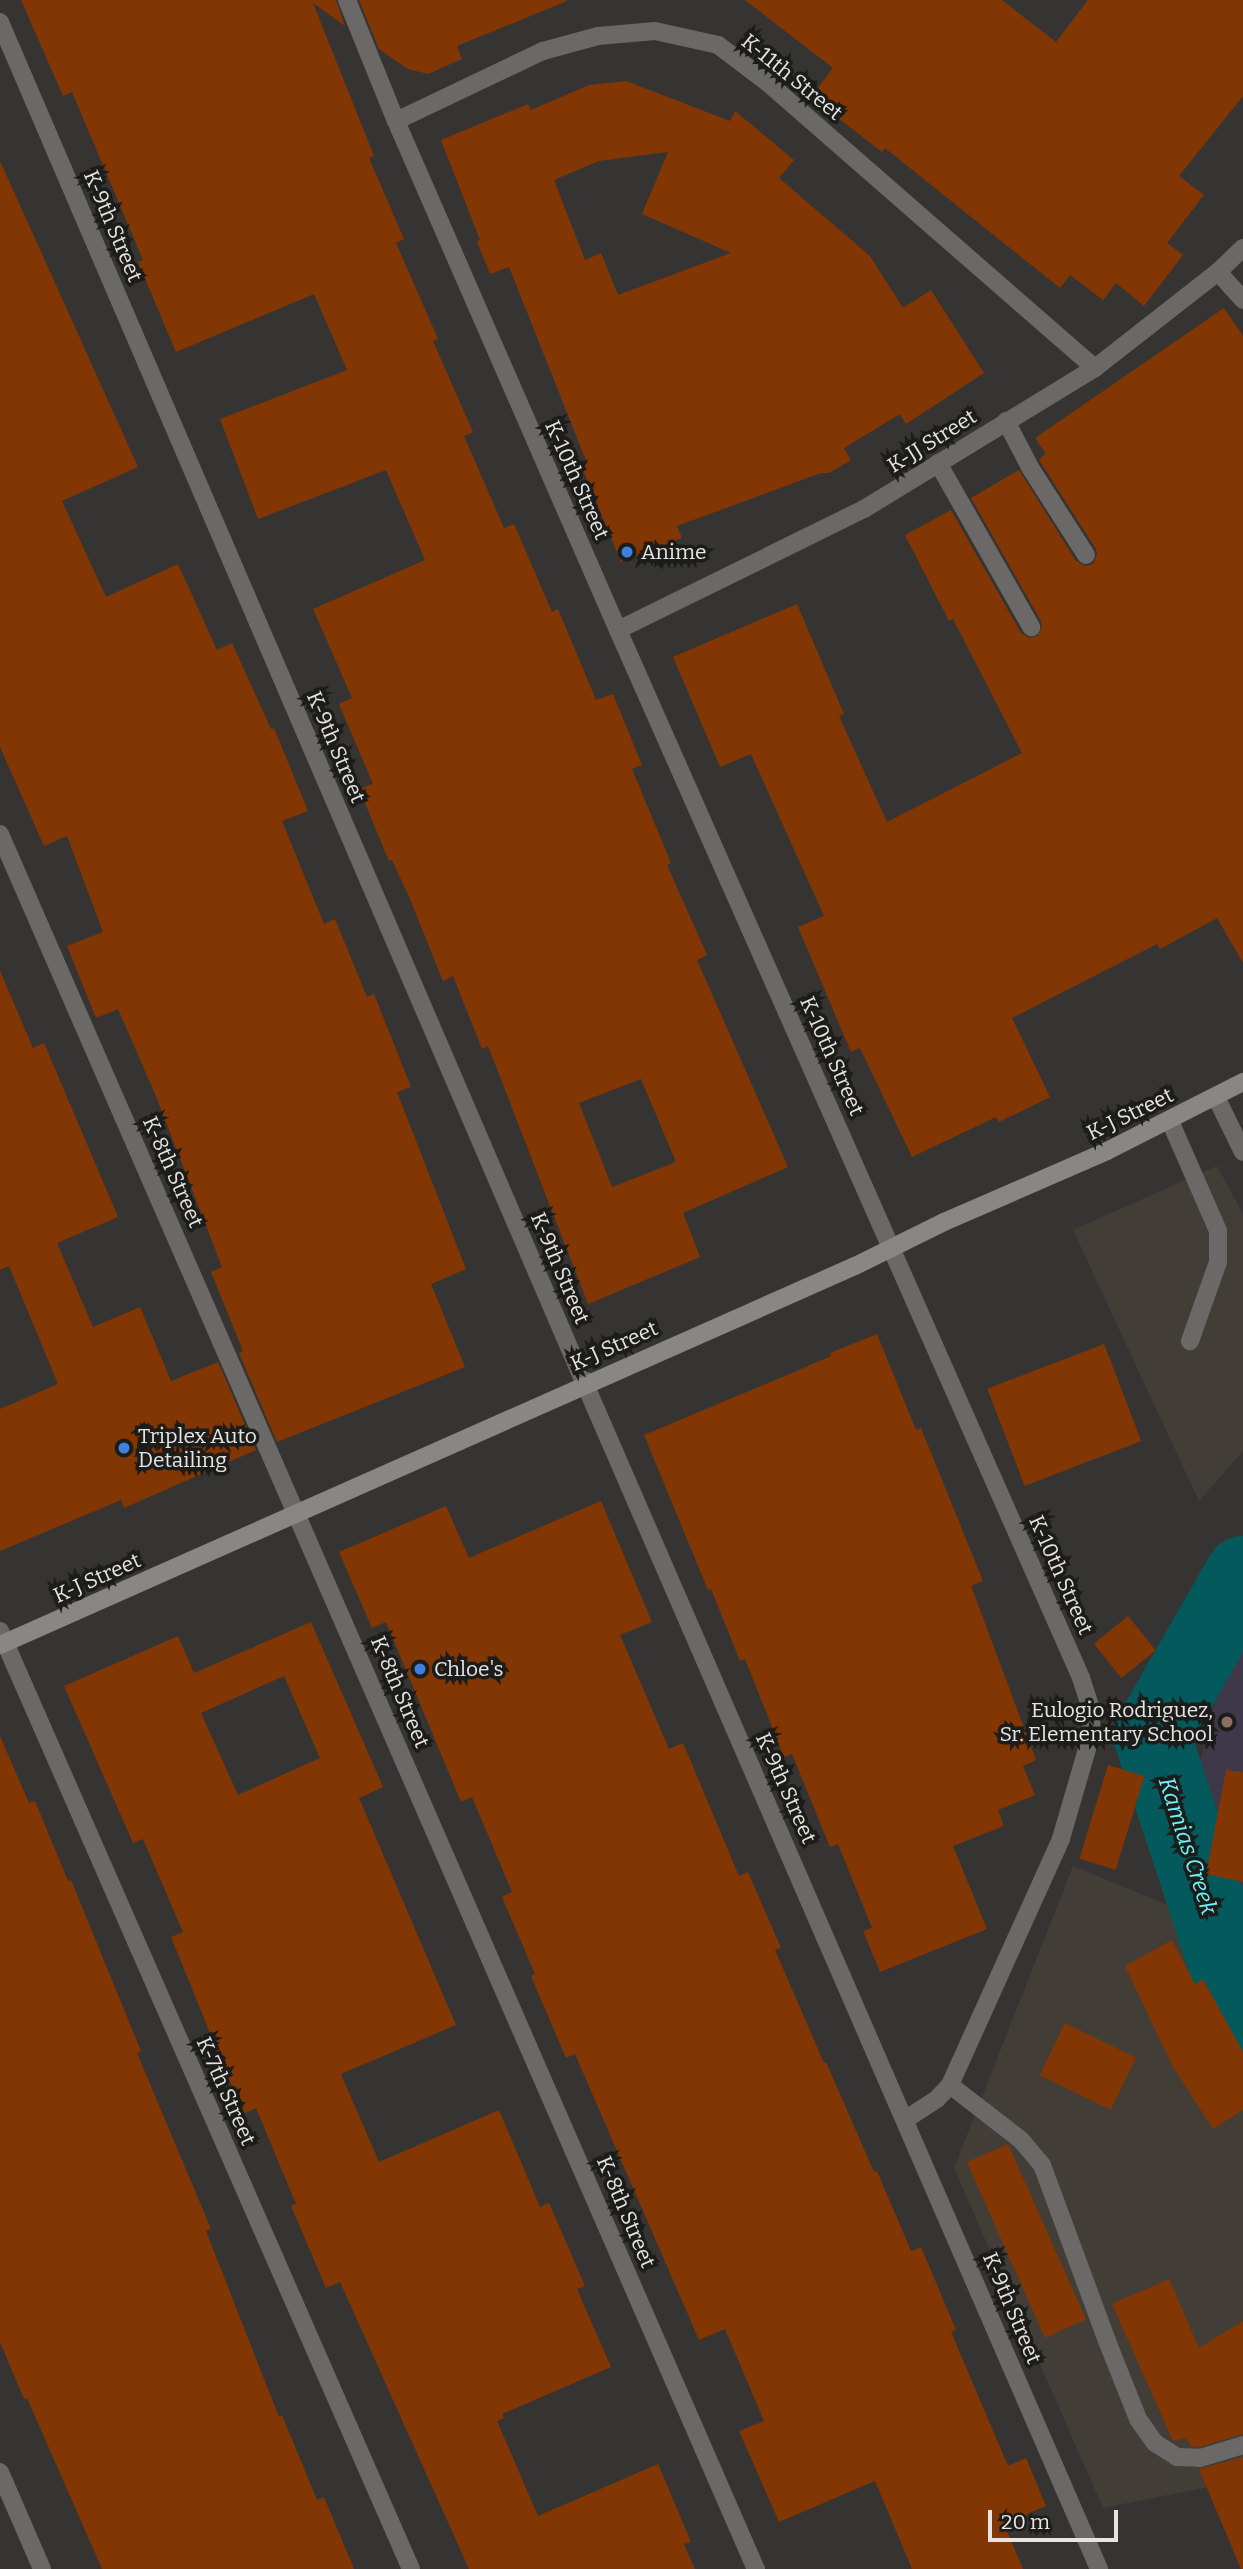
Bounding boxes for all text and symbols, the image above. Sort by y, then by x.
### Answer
street label: K-11th Street [736,29,848,125]
street label: K-9th Street [78,167,148,285]
street label: K-JJ Street [883,404,981,478]
street label: K-10th Street [540,417,614,543]
place label: Anime [641,539,707,565]
marker: Anime [619,544,635,560]
street label: K-9th Street [301,688,371,806]
street label: K-10th Street [795,993,869,1119]
street label: K-J Street [1083,1082,1177,1146]
street label: K-8th Street [137,1113,209,1231]
street label: K-9th Street [525,1209,595,1327]
street label: K-J Street [566,1316,662,1376]
place label: Triplex Auto Detailing [138,1423,257,1473]
marker: Triplex Auto Detailing [116,1440,132,1456]
street label: K-10th Street [1024,1512,1098,1638]
street label: K-J Street [49,1548,145,1608]
street label: K-8th Street [365,1632,435,1752]
place label: Chloe's [434,1656,503,1682]
marker: Chloe's [412,1661,428,1677]
place label: Eulogio Rodriguez, Sr. Elementary School [999,1697,1213,1747]
marker: Eulogio Rodriguez, Sr. Elementary School [1219,1714,1235,1730]
street label: K-9th Street [750,1729,822,1847]
water label: Kamias Creek [1153,1774,1223,1918]
street label: K-7th Street [191,2033,261,2149]
street label: K-8th Street [591,2152,661,2272]
street label: K-9th Street [977,2249,1047,2367]
scale bar [991,2496,1120,2540]
text: 20 m [1001,2509,1050,2535]

